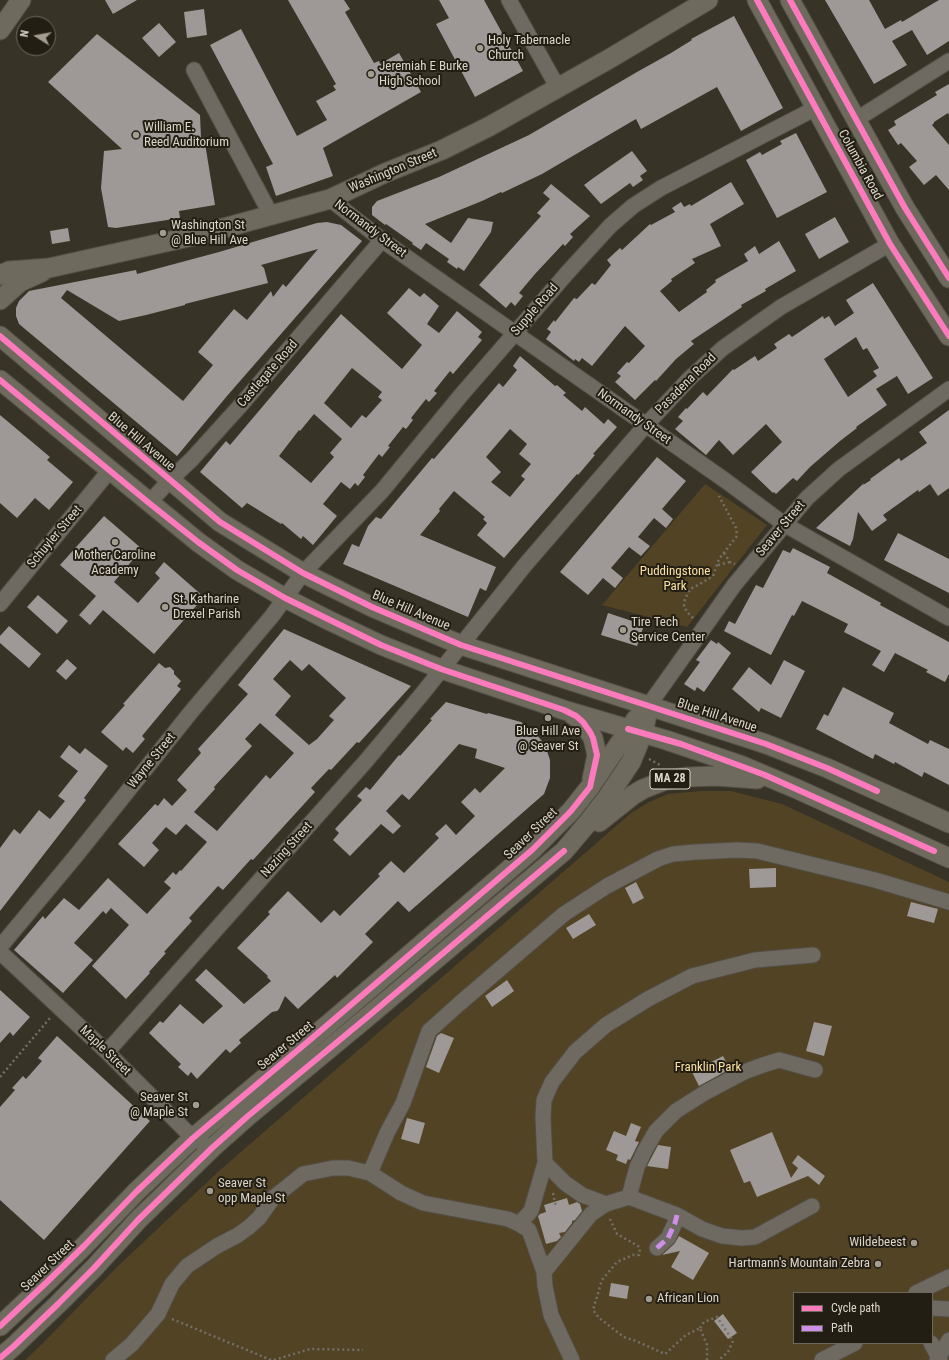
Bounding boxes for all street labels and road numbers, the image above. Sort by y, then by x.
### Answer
street label: Columbia Road [834,127,886,203]
street label: Washington Street [347,145,439,197]
street label: Normandy Street [331,197,409,261]
street label: Supple Road [508,281,562,339]
street label: Castlegate Road [235,337,301,411]
street label: Pasadena Road [652,350,720,418]
street label: Normandy Street [594,386,674,448]
street label: Blue Hill Avenue [104,409,178,475]
street label: Seaver Street [753,498,809,560]
street label: Schuyler Street [24,502,86,572]
street label: Blue Hill Avenue [370,588,452,634]
street label: Blue Hill Avenue [675,696,759,736]
street label: Wayne Street [125,730,179,792]
road number: MA 28 [650,769,690,789]
street label: Seaver Street [501,805,561,863]
street label: Nazing Street [258,819,316,881]
street label: Seaver Street [255,1018,317,1074]
street label: Maple Street [76,1023,134,1079]
street label: Seaver Street [18,1237,78,1295]

